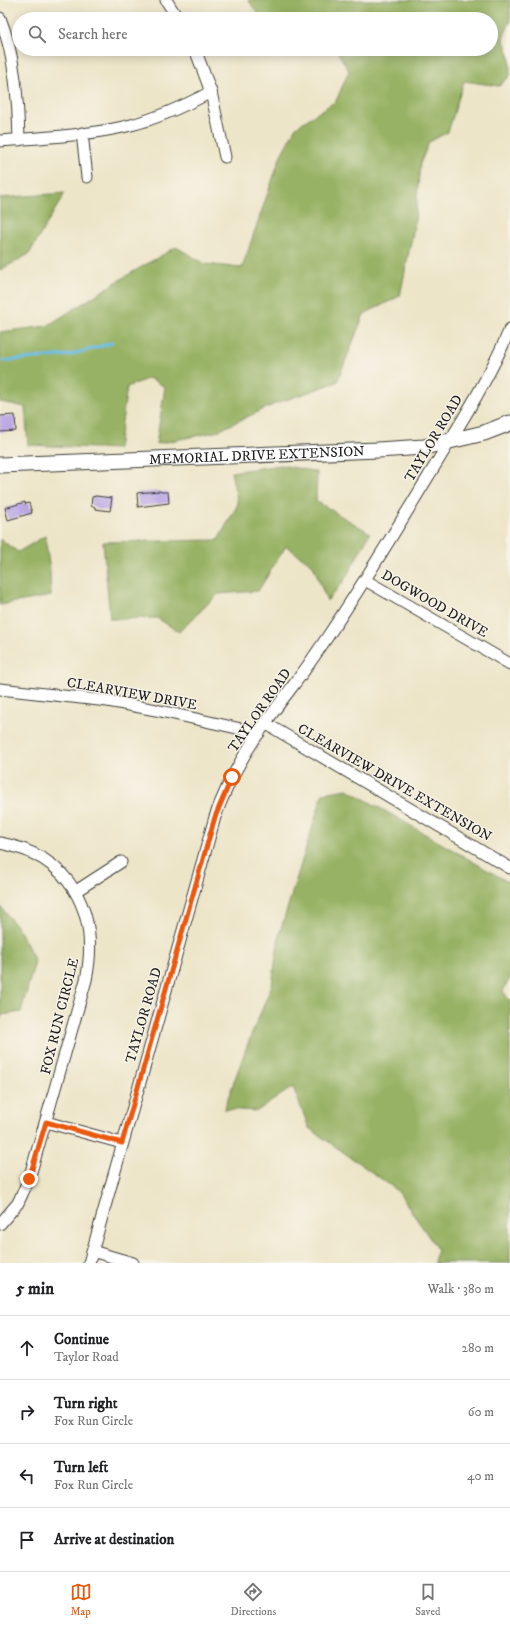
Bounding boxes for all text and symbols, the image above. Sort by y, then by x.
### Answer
search box [12,12,498,56]
icon: search [26,23,48,45]
text: Search here [58,25,127,44]
street label: TAYLOR ROAD [401,392,467,485]
street label: MEMORIAL DRIVE EXTENSION [149,443,365,469]
street label: DOGWOOD DRIVE [378,566,491,642]
street label: TAYLOR ROAD [224,665,295,756]
street label: CLEARVIEW DRIVE [65,674,198,714]
street label: CLEARVIEW DRIVE EXTENSION [294,720,495,846]
route start [223,768,241,786]
street label: FOX RUN CIRCLE [37,956,83,1076]
street label: TAYLOR ROAD [122,966,166,1065]
route end [20,1170,38,1188]
text: 5 min [16,1278,54,1300]
text: Walk · 380 m [427,1281,494,1297]
text: Continue [54,1330,109,1349]
icon: ahead [16,1337,38,1359]
text: 280 m [462,1340,494,1356]
text: Taylor Road [54,1349,119,1365]
text: Turn right [54,1394,117,1413]
icon: right [16,1401,38,1423]
text: 60 m [468,1404,494,1420]
text: Fox Run Circle [54,1413,133,1429]
text: Turn left [54,1458,108,1477]
icon: left [16,1465,38,1487]
text: 40 m [467,1468,494,1484]
text: Fox Run Circle [54,1477,133,1493]
icon: arrive [16,1529,38,1551]
text: Arrive at destination [54,1530,174,1549]
tab: Map [70,1581,92,1619]
tab: Directions [231,1581,276,1619]
tab: Saved [415,1581,440,1619]

